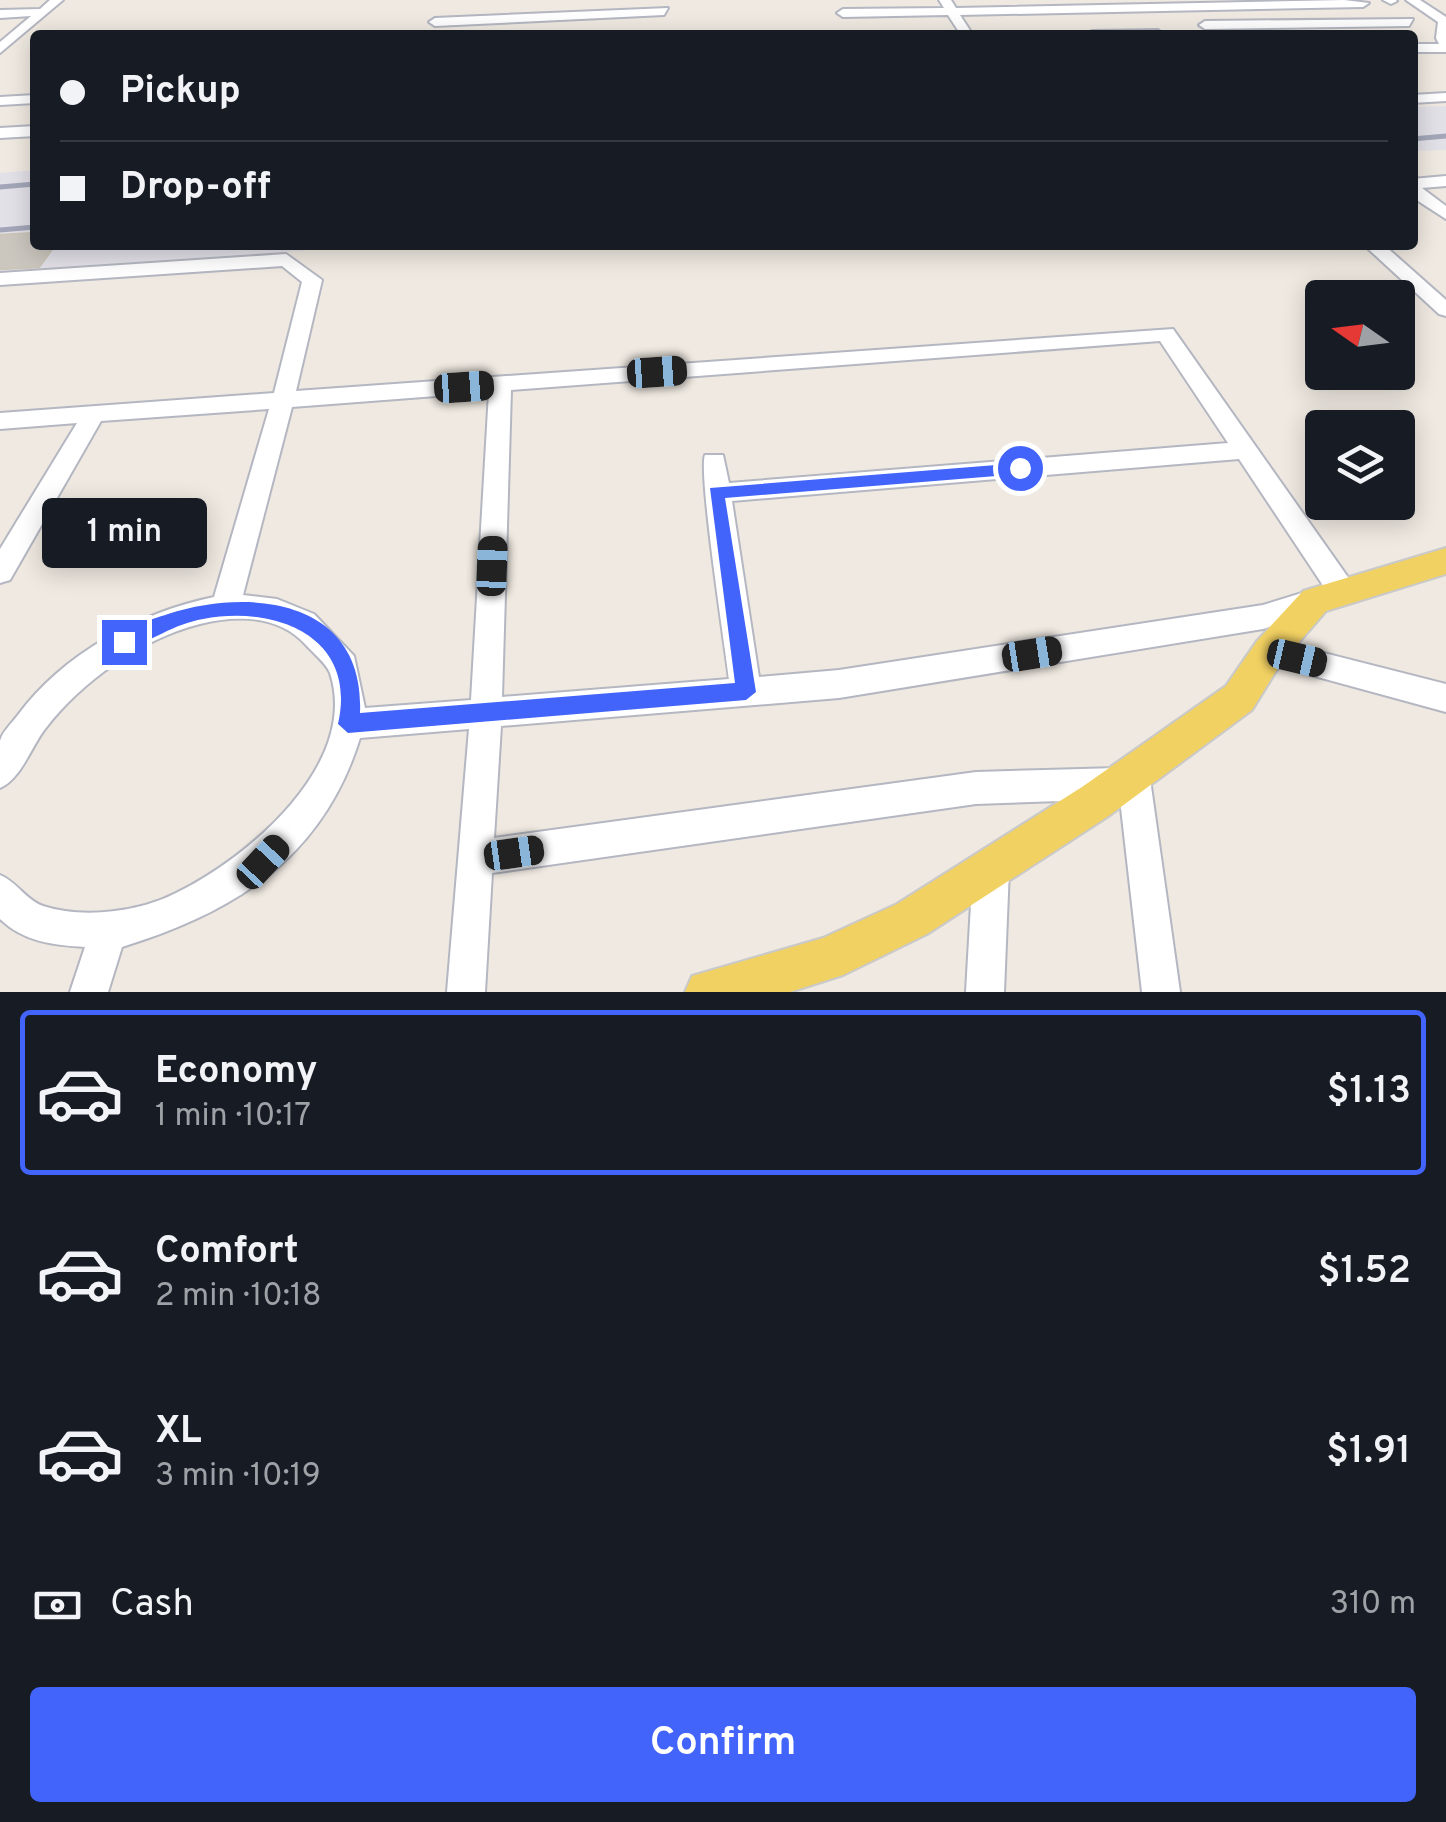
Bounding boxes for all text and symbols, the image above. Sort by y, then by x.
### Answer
text: Pickup [120,68,241,117]
text: Drop-off [120,164,271,213]
north arrow [1305,280,1415,390]
map controls [1305,280,1415,520]
car [626,355,688,389]
car [433,370,495,404]
button: layers [1305,410,1415,520]
route start [998,446,1043,491]
callout: 1 min [42,497,206,567]
text: 1 min [87,513,162,553]
car [476,535,508,597]
route end [102,620,147,665]
car [1000,634,1064,674]
car [1264,637,1330,679]
car [232,830,294,894]
car [482,834,546,872]
icon: car [35,1048,125,1138]
text: Economy [155,1048,317,1097]
text: $1.13 [1327,1068,1411,1117]
text: 1 min · 10:17 [155,1097,311,1137]
icon: car [35,1228,125,1318]
text: Comfort [155,1228,299,1277]
text: $1.52 [1318,1248,1411,1297]
text: 2 min · 10:18 [155,1277,322,1317]
icon: car [35,1408,125,1498]
text: XL [155,1408,202,1457]
text: $1.91 [1326,1428,1411,1477]
text: 3 min · 10:19 [155,1457,321,1497]
icon: cash [30,1578,85,1633]
text: Cash [110,1581,194,1630]
text: 310 m [1330,1585,1416,1625]
button: Confirm [30,1687,1416,1802]

